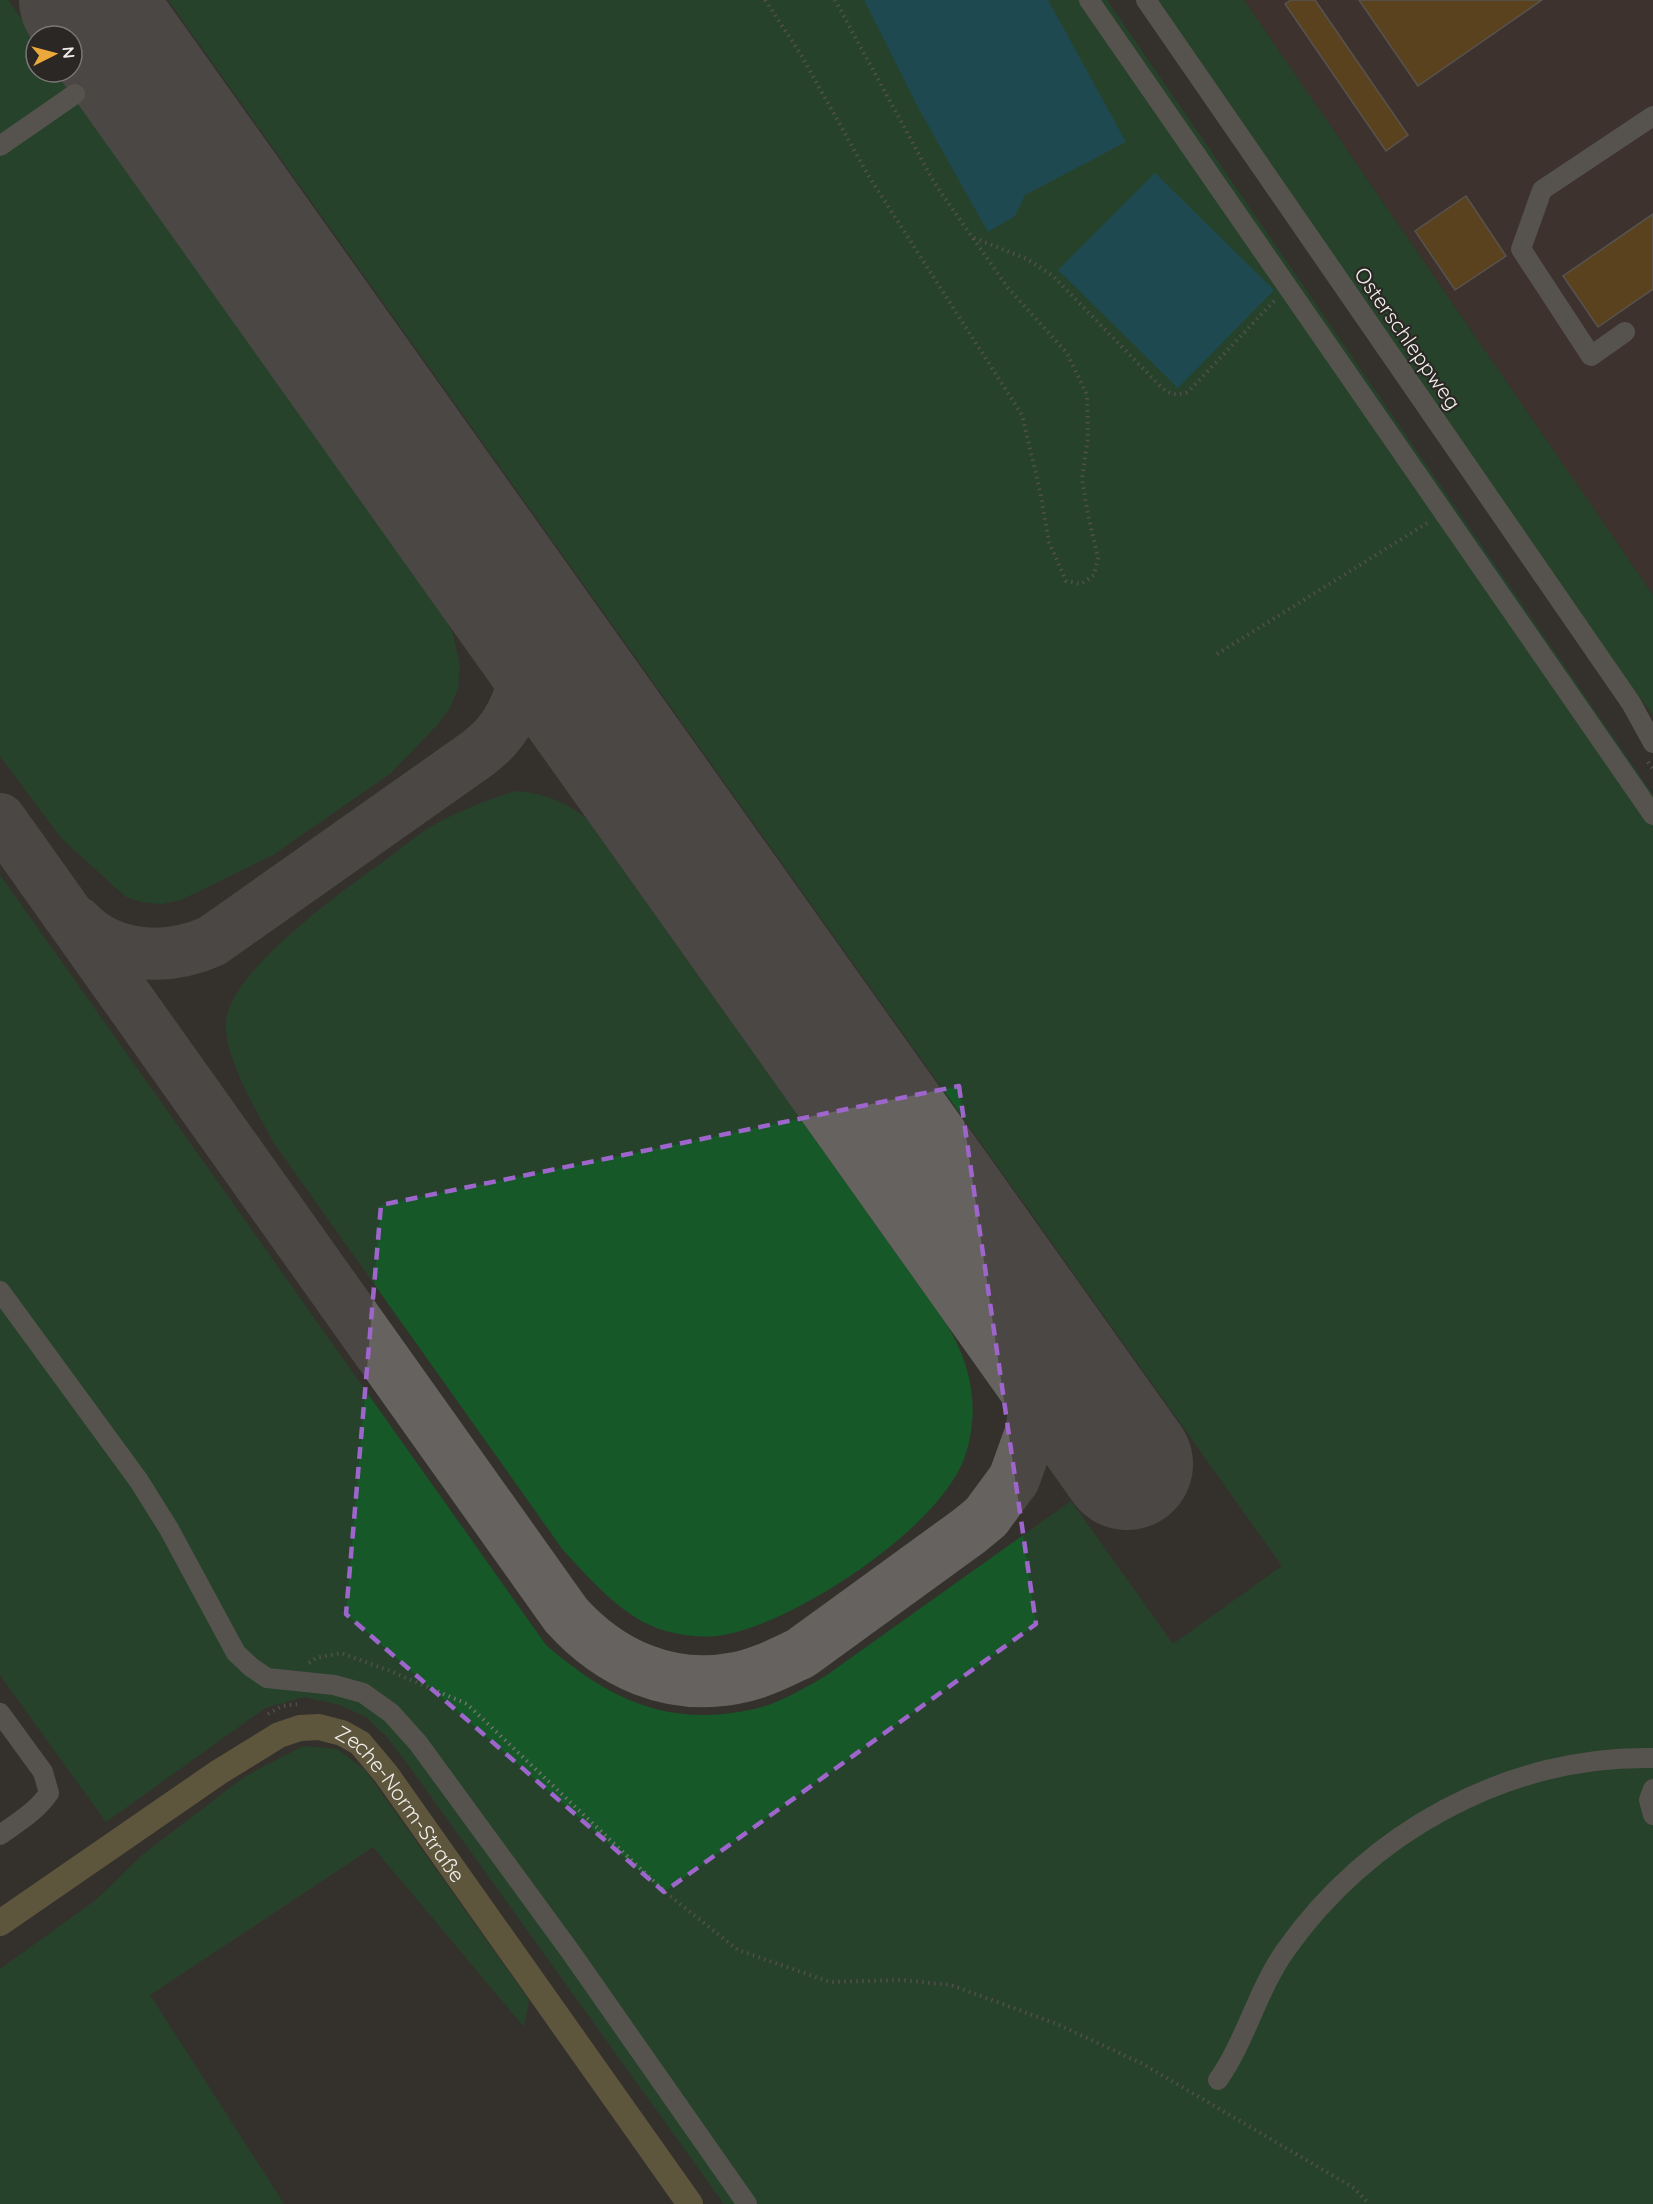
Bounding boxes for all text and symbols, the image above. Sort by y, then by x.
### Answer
north arrow [24,24,84,84]
text: N [58,46,79,59]
street label: Osterschleppweg [1349,262,1467,414]
street label: Zeche-Norm-Straße [331,1719,471,1887]

